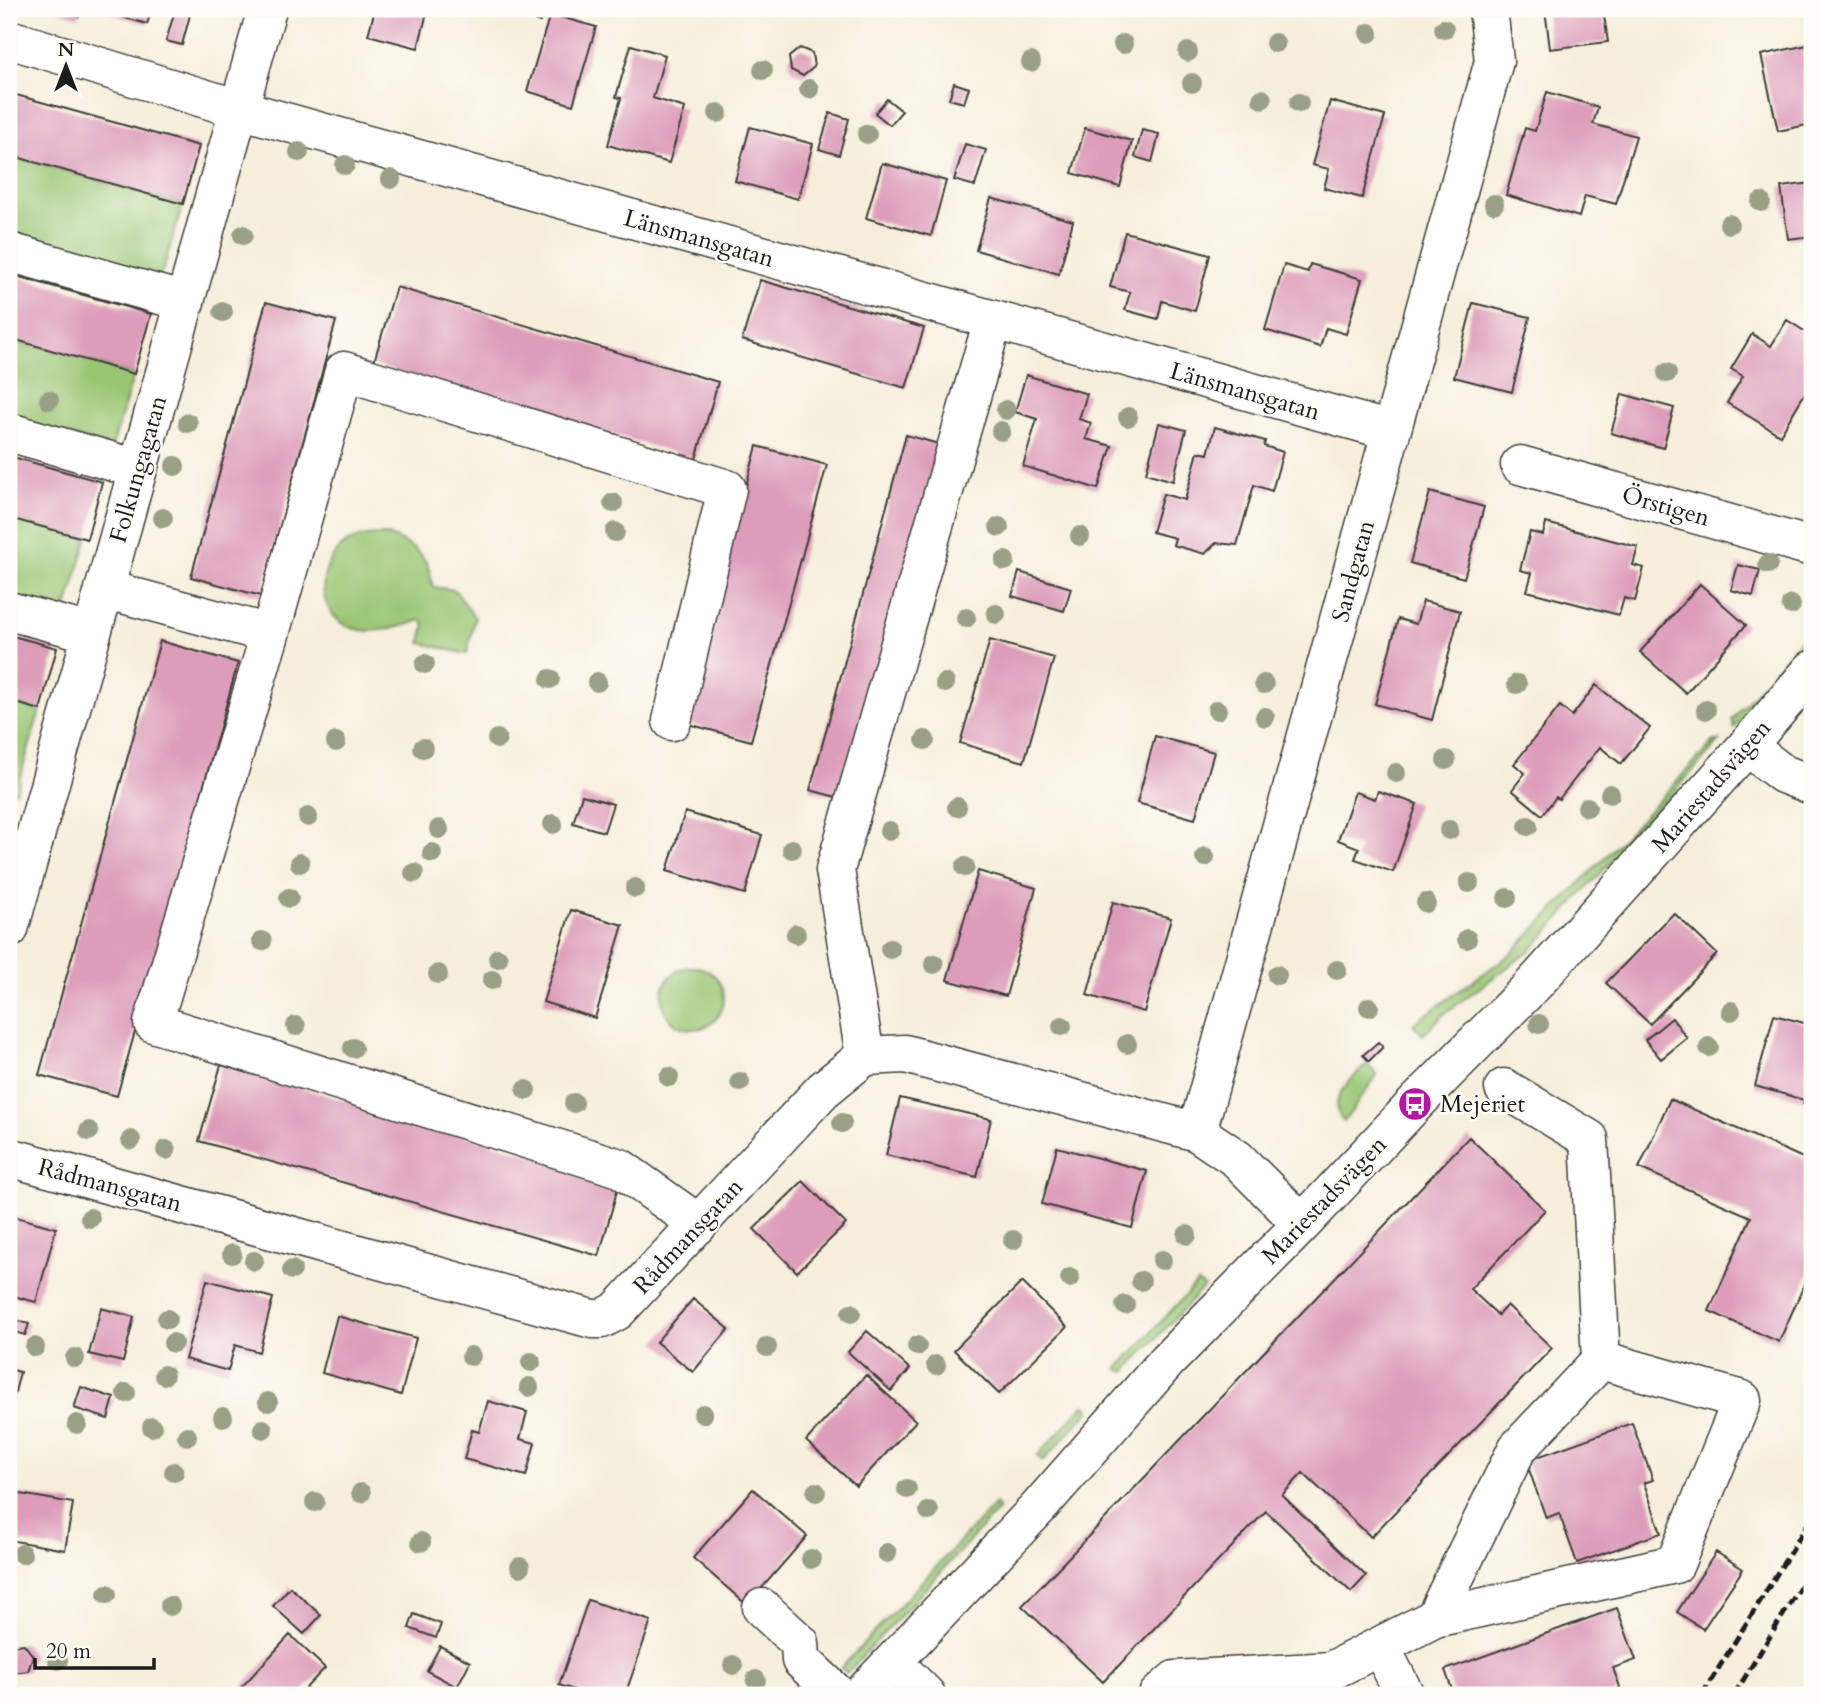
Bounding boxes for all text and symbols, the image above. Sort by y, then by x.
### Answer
north arrow [32,32,102,102]
text: N [58,37,75,63]
street label: Länsmansgatan [620,201,778,276]
street label: Länsmansgatan [1166,354,1324,429]
street label: Folkungagatan [102,391,175,547]
street label: Örstigen [1618,478,1714,535]
street label: Sandgatan [1324,516,1383,626]
street label: Mariestadsvägen [1644,712,1779,860]
bus stop icon: Mejeriet [1396,1085,1434,1123]
place label: Mejeriet [1440,1088,1526,1121]
street label: Mariestadsvägen [1255,1129,1394,1272]
street label: Rådmansgatan [34,1150,186,1221]
street label: Rådmansgatan [626,1171,751,1302]
scale bar [35,1627,154,1671]
text: 20 m [46,1637,91,1666]

